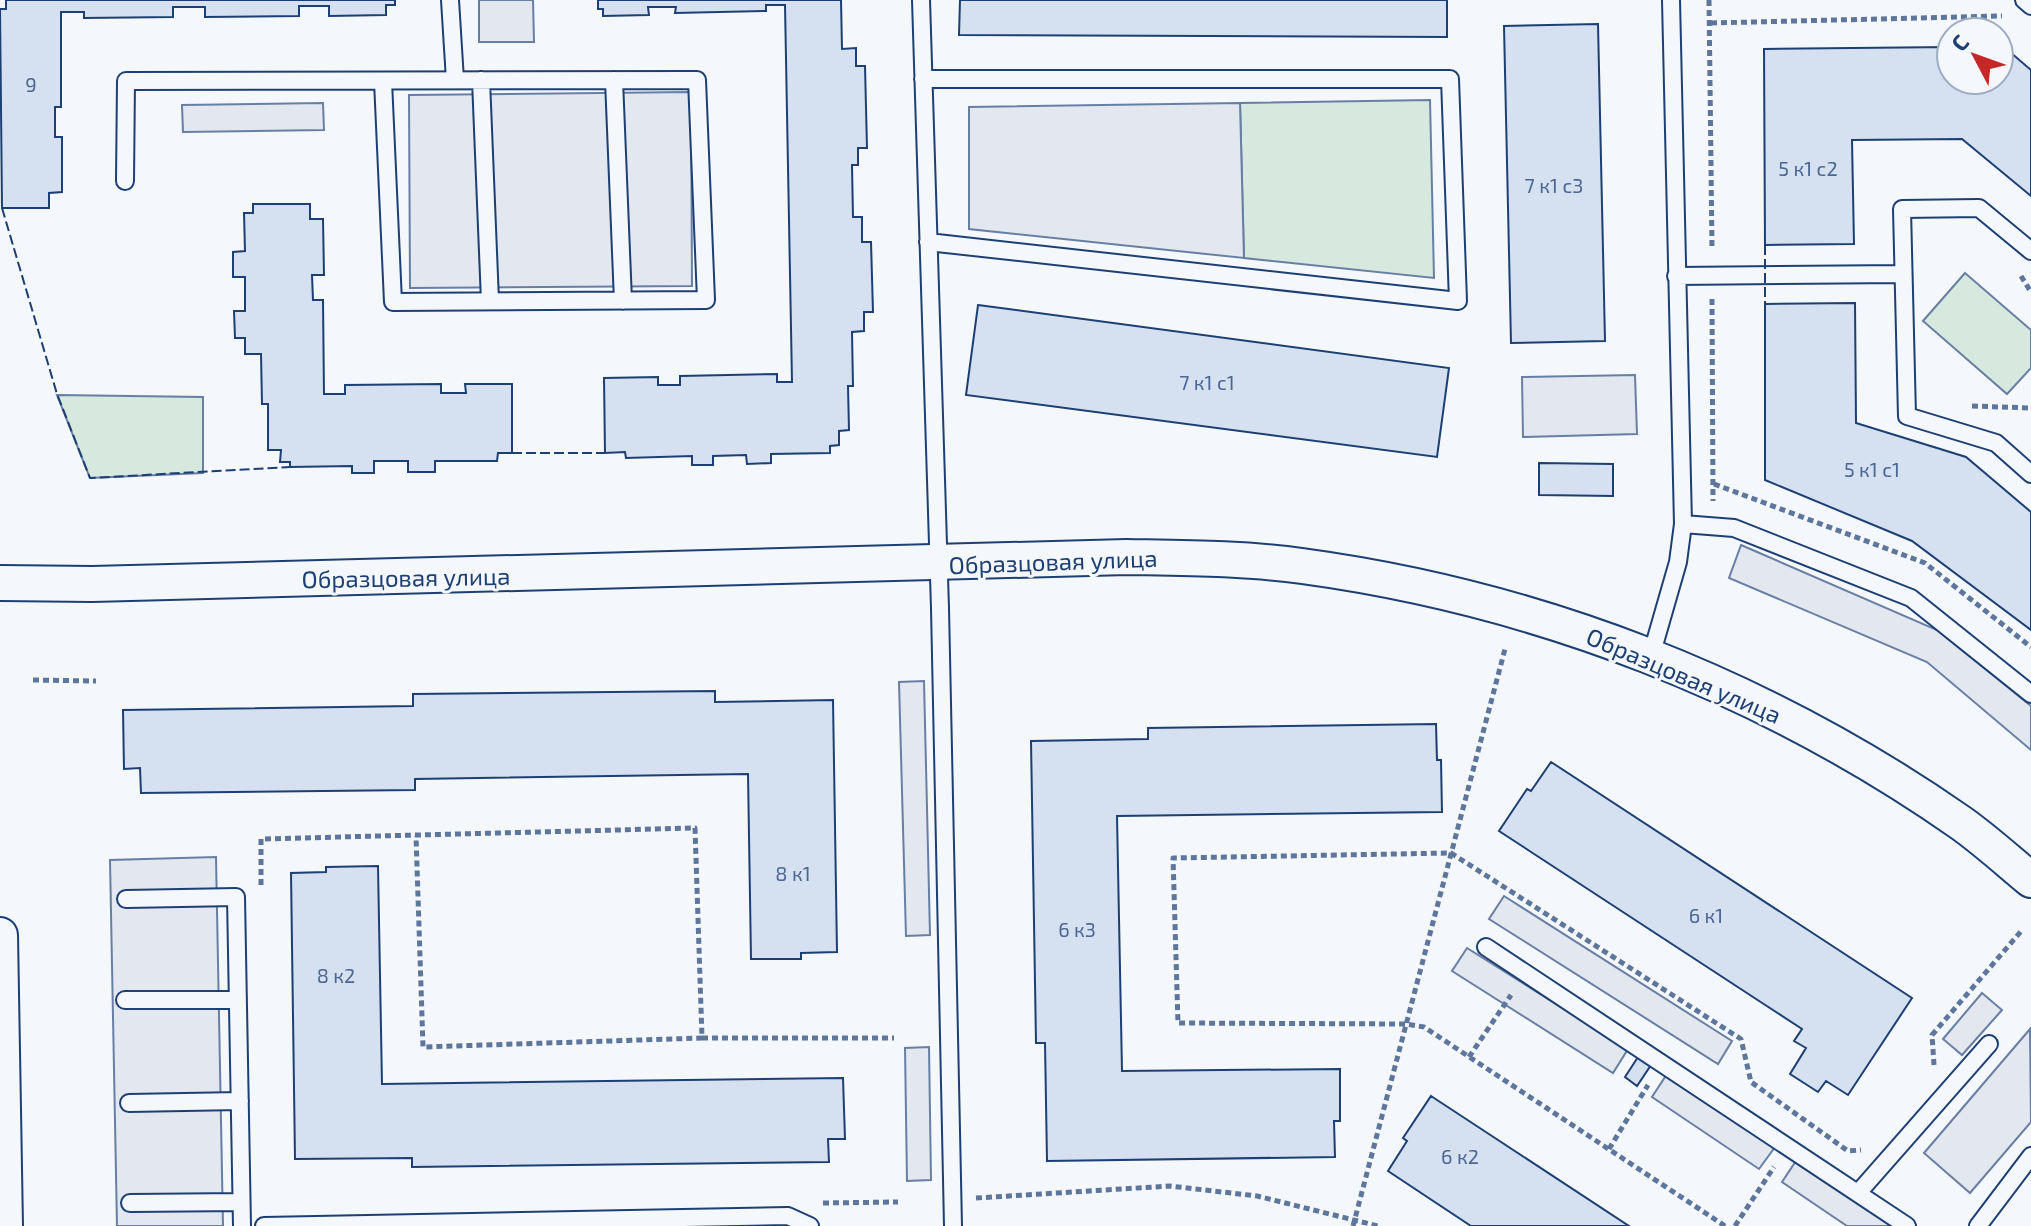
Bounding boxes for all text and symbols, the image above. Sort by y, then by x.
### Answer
north arrow [1935,16,2015,96]
text: С [1945,29,1973,56]
house number: 9 [25,72,37,96]
house number: 5 к1 с2 [1778,156,1838,180]
house number: 7 к1 с3 [1525,173,1583,197]
house number: 7 к1 с1 [1179,370,1235,394]
house number: 5 к1 с1 [1844,457,1900,481]
street label: Образцовая улица [948,543,1158,580]
street label: Образцовая улица [301,561,511,594]
street label: Образцовая улица [1582,621,1786,730]
house number: 8 к1 [775,861,811,885]
house number: 6 к1 [1689,903,1723,927]
house number: 6 к3 [1058,917,1096,941]
house number: 8 к2 [317,963,355,987]
house number: 6 к2 [1441,1144,1479,1168]

